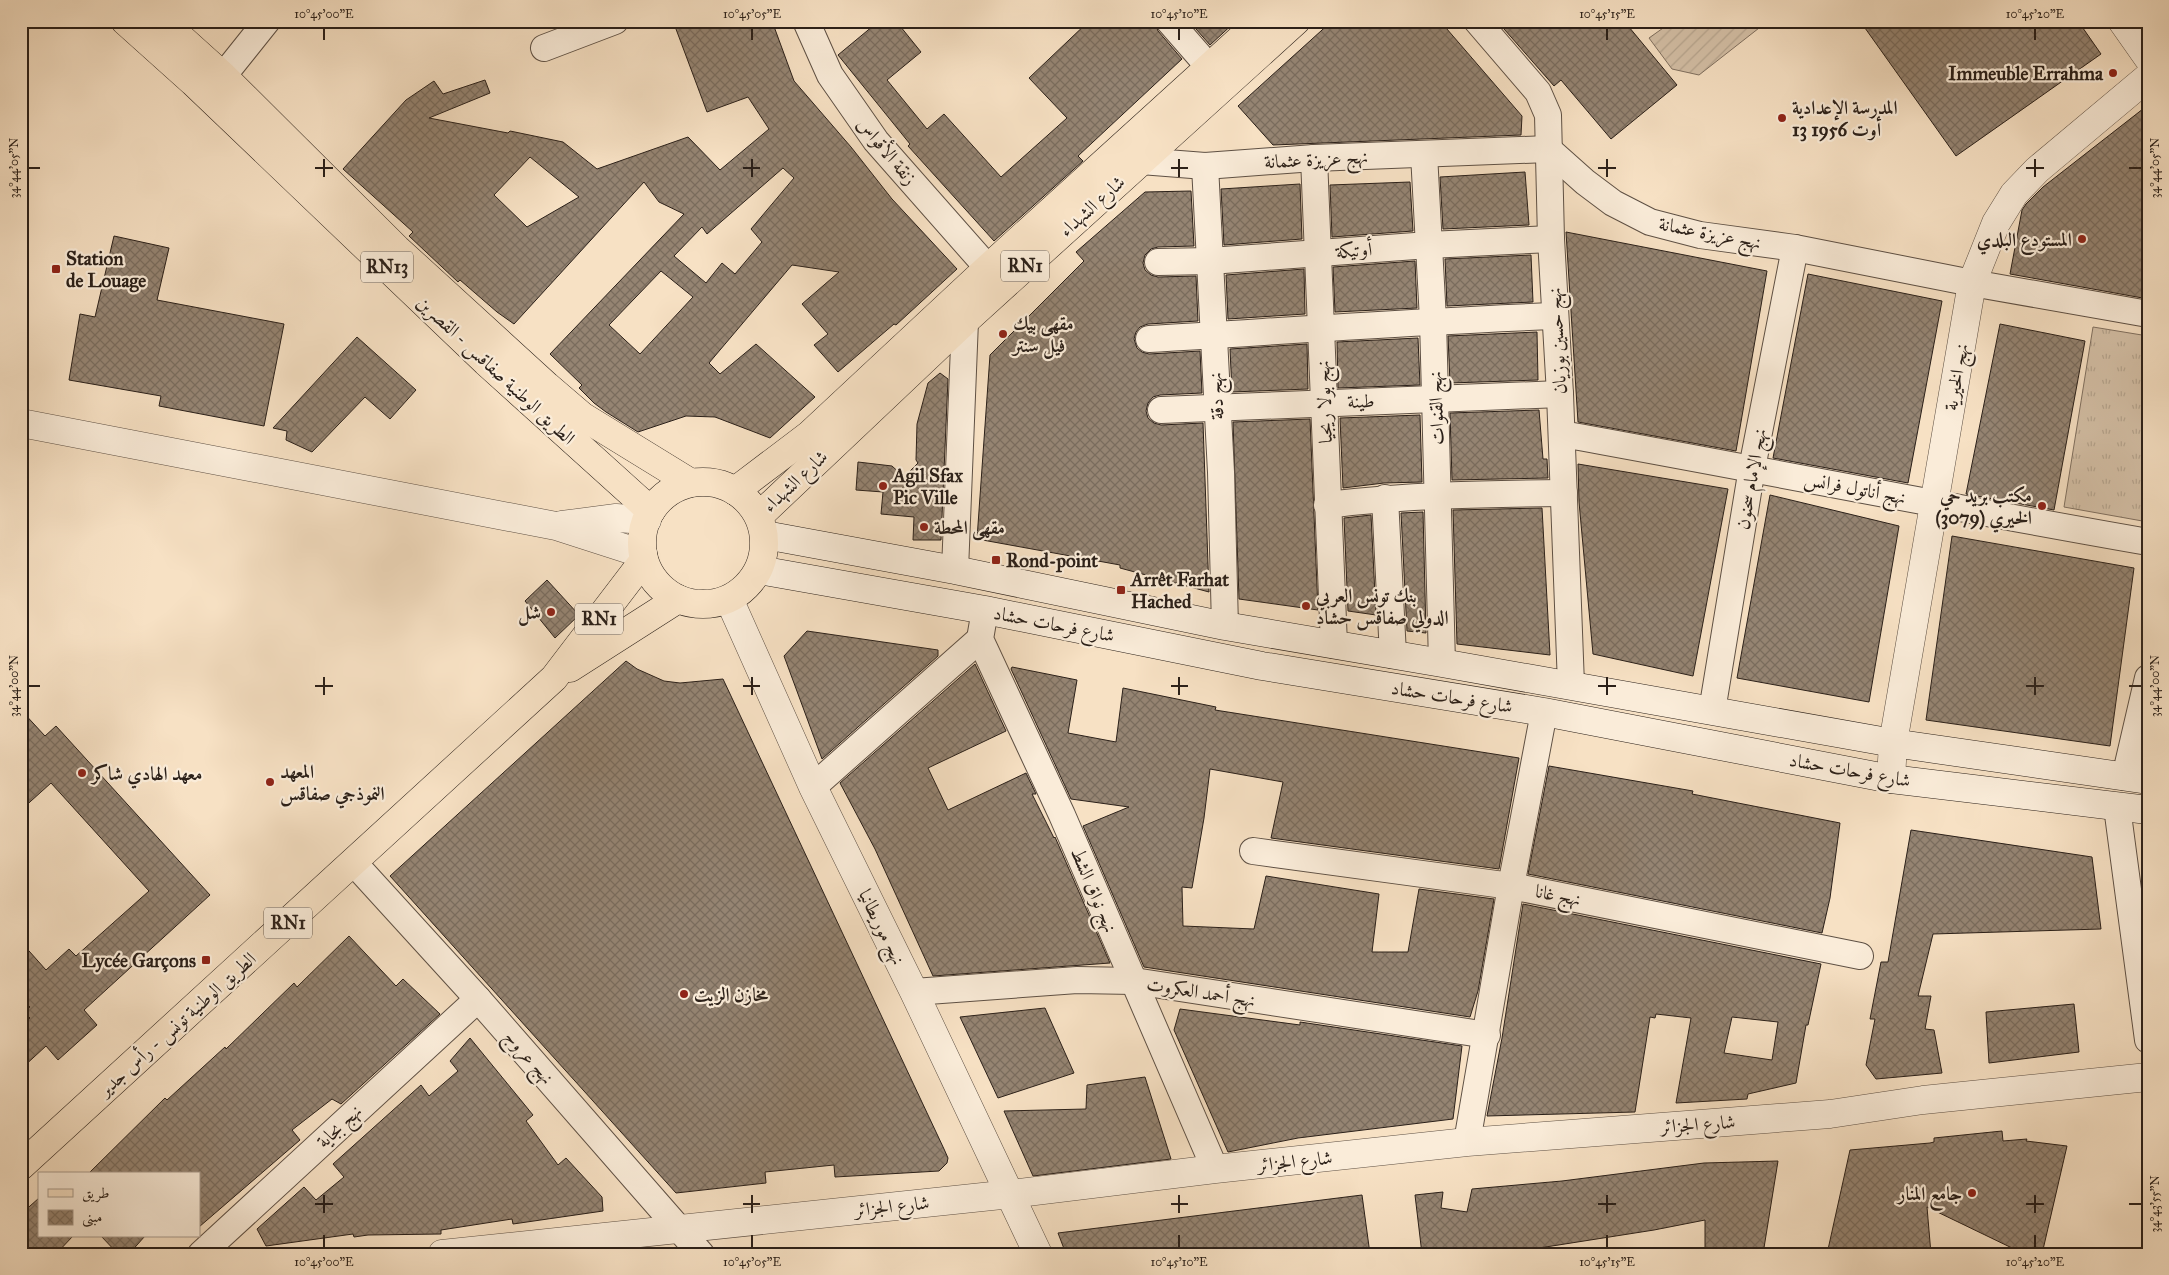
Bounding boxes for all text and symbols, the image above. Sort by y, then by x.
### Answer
text: 10°45'00"E [294,7,354,21]
text: 10°45'05"E [723,7,781,21]
text: 10°45'10"E [1150,7,1208,21]
text: 10°45'15"E [1579,7,1635,21]
text: 10°45'20"E [2006,7,2065,21]
place label: Immeuble Errahma [1948,62,2104,85]
marker: Immeuble Errahma [2107,67,2119,79]
place label: المدرسة الإعدادية 13 أوت 1956 [1792,96,1898,142]
street label: زنقة الأقواس [851,111,923,190]
marker: المدرسة الإعدادية 13 أوت 1956 [1776,112,1788,124]
text: 34°44'05"N [7,138,21,198]
text: 34°44'05"N [2148,138,2162,198]
street label: نهج عزيزة عثمانة [1264,145,1369,179]
street label: شارع الشهداء [1054,170,1132,245]
street label: نهج عزيزة عثمانة [1656,212,1763,260]
place label: المستودع البلدي [1977,228,2072,255]
marker: المستودع البلدي [2076,233,2088,245]
street label: أوتيكة [1334,236,1374,263]
place label: Station de Louage [66,247,146,293]
road number: RN1 [1001,250,1049,282]
road number: RN13 [361,252,413,282]
marker: Station de Louage [50,263,62,275]
street label: نهج حسين بوزيان [1543,287,1577,395]
street label: الطريق الوطنية صفاقس - القصرين [411,291,580,450]
place label: مقهى بيك فيل سنتر [1011,312,1074,359]
marker: مقهى بيك فيل سنتر [997,328,1009,340]
street label: نهج الخيرية [1939,342,1979,413]
street label: نهج بولا ريجيا [1311,360,1343,444]
street label: نهج القنوات [1423,370,1455,445]
street label: نهج دقة [1203,371,1235,420]
street label: طينة [1347,389,1375,413]
street label: نهج الإمام سحنون [1731,427,1777,532]
street label: شارع الشهداء [758,445,835,520]
place label: Agil Sfax Pic Ville [891,464,963,509]
street label: نهج أناتول فرانس [1801,466,1908,515]
marker: Agil Sfax Pic Ville [877,480,889,492]
place label: مكتب بريد حي الخيري (3079) [1935,484,2032,533]
marker: مكتب بريد حي الخيري (3079) [2036,500,2048,512]
place label: مقهى المحطة [934,516,1005,541]
marker: مقهى المحطة [918,521,930,533]
place label: Rond-point [1006,549,1098,573]
marker: Rond-point [990,554,1002,566]
place label: Arrêt Farhat Hached [1129,568,1229,613]
marker: Arrêt Farhat Hached [1115,584,1127,596]
place label: بنك تونس العربي الدولي صفاقس حشاد [1315,584,1449,633]
marker: بنك تونس العربي الدولي صفاقس حشاد [1300,600,1312,612]
place label: شل [518,601,541,626]
street label: شارع فرحات حشاد [991,601,1117,651]
road number: RN1 [575,604,623,634]
marker: شل [545,606,557,618]
text: 34°44'00"N [7,655,21,717]
text: 34°44'00"N [2148,655,2162,717]
street label: شارع فرحات حشاد [1389,676,1514,722]
street label: شارع فرحات حشاد [1787,748,1913,796]
place label: المعهد النموذجي صفاقس [280,760,385,809]
place label: معهد الهادي شاكر [90,762,202,789]
marker: معهد الهادي شاكر [76,767,88,779]
marker: المعهد النموذجي صفاقس [264,776,276,788]
street label: نهج نواق الشط [1060,844,1122,938]
street label: نهج غانا [1532,879,1583,917]
street label: نهج موريطانيا [848,885,910,971]
road number: RN1 [264,908,312,938]
street label: الطريق الوطنية تونس - رأس جدير [91,946,262,1104]
place label: Lycée Garçons [82,949,196,973]
marker: Lycée Garçons [200,954,212,966]
street label: نهج أحمد العكروت [1144,971,1257,1018]
place label: مخازن الزيت [694,983,769,1007]
marker: مخازن الزيت [678,988,690,1000]
street label: نهج عروج [495,1025,559,1093]
street label: نهج بجاية [312,1099,371,1157]
street label: شارع الجزائر [1658,1110,1737,1142]
street label: شارع الجزائر [1254,1146,1334,1181]
legend [38,1172,200,1238]
text: 34°43'55"N [2148,1175,2162,1233]
place label: جامع المنار [1896,1182,1962,1211]
text: طريق [82,1184,109,1203]
marker: جامع المنار [1966,1187,1978,1199]
street label: شارع الجزائر [851,1191,931,1226]
text: مبنى [82,1208,102,1228]
text: 10°45'00"E [294,1255,354,1269]
text: 10°45'05"E [723,1255,781,1269]
text: 10°45'10"E [1150,1255,1208,1269]
text: 10°45'15"E [1579,1255,1635,1269]
text: 10°45'20"E [2006,1255,2065,1269]

